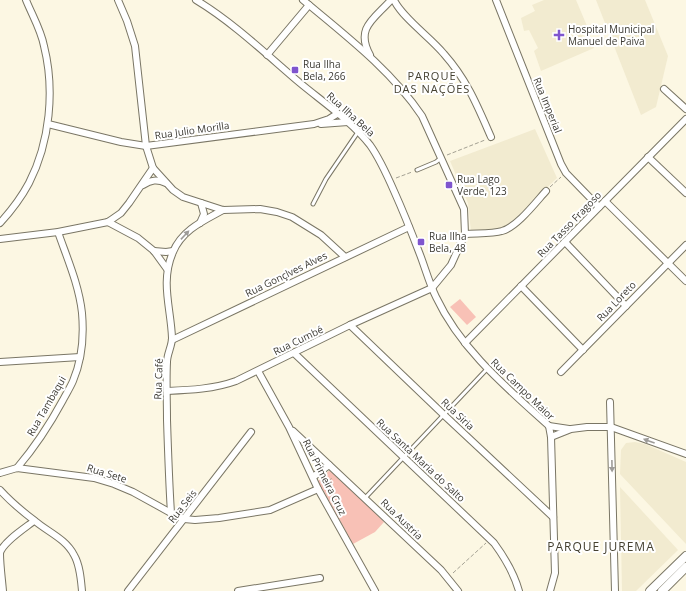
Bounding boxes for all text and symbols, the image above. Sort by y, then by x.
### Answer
place label: Hospital Municipal Manuel de Paiva [568,22,654,48]
marker: Hospital Municipal Manuel de Paiva [553,29,565,41]
place label: Rua Ilha Bela, 266 [303,57,346,83]
marker: Rua Ilha Bela, 266 [290,65,300,75]
district label: PARQUE DAS NAÇÕES [394,68,470,96]
street label: Rua Imperial [530,75,566,135]
street label: Rua Ilha Bela [324,89,378,139]
street label: Rua Julio Morilla [154,118,230,142]
place label: Rua Lago Verde, 123 [457,172,507,198]
marker: Rua Lago Verde, 123 [444,180,454,190]
street label: Rua Tasso Fragoso [534,188,604,260]
one-way arrow [180,229,189,240]
place label: Rua Ilha Bela, 48 [429,229,466,255]
marker: Rua Ilha Bela, 48 [416,237,426,247]
street label: Rua Gonçlves Alves [243,248,329,300]
street label: Rua Loreto [593,278,639,324]
street label: Rua Cumbé [271,322,326,358]
street label: Rua Campo Maior [488,355,558,423]
street label: Rua Café [150,358,166,400]
street label: Rua Tambaqui [23,373,69,439]
street label: Rua Siria [438,395,478,433]
street label: Rua Santa Maria do Salto [374,415,468,505]
street label: Rua Primeira Cruz [300,436,350,518]
one-way arrow [643,437,655,443]
street label: Rua Sete [85,460,129,486]
one-way arrow [609,460,615,473]
street label: Rua Seis [165,486,200,526]
street label: Rua Austria [378,495,426,543]
district label: PARQUE JUREMA [547,538,655,555]

